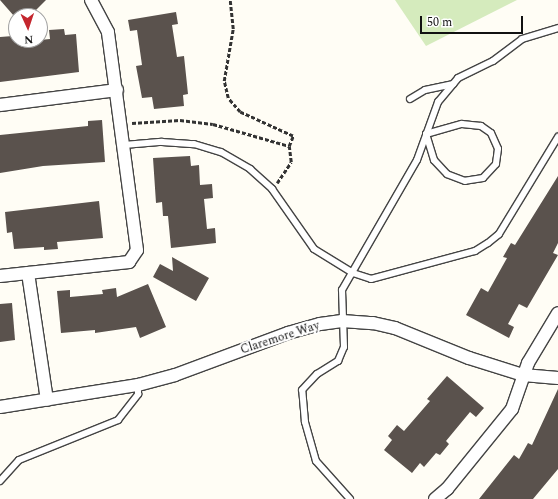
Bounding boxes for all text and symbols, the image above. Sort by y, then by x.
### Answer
north arrow [8,8,48,48]
scale bar [422,8,525,34]
text: 50 m [427,13,452,32]
text: N [24,31,34,48]
street label: Claremore Way [239,318,321,358]

